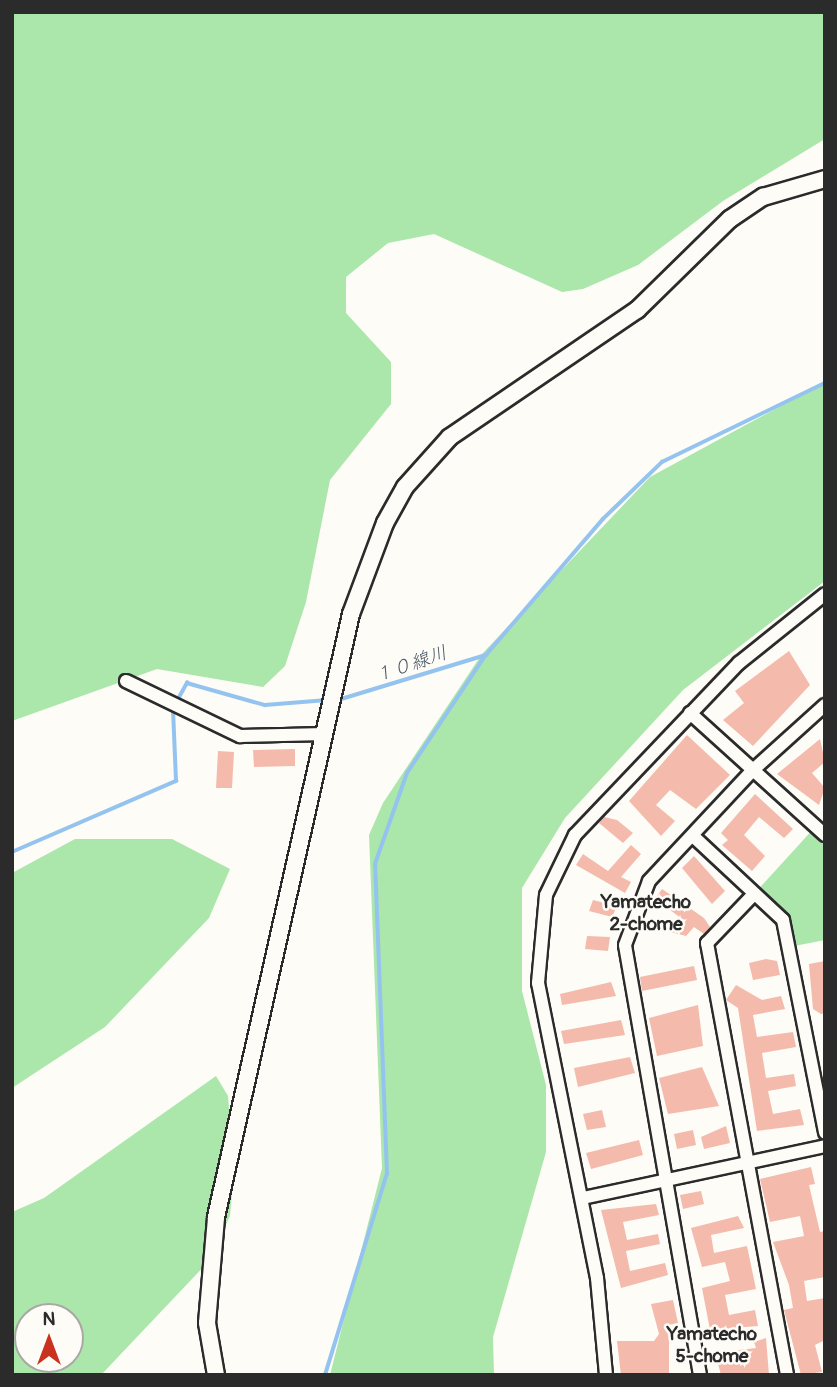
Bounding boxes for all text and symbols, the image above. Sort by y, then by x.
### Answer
water label: １０線川 [371,642,451,688]
district label: Yamatecho 2-chome [601,892,691,936]
north arrow [14,1303,84,1373]
text: N [43,1307,55,1331]
district label: Yamatecho 5-chome [667,1324,757,1368]

